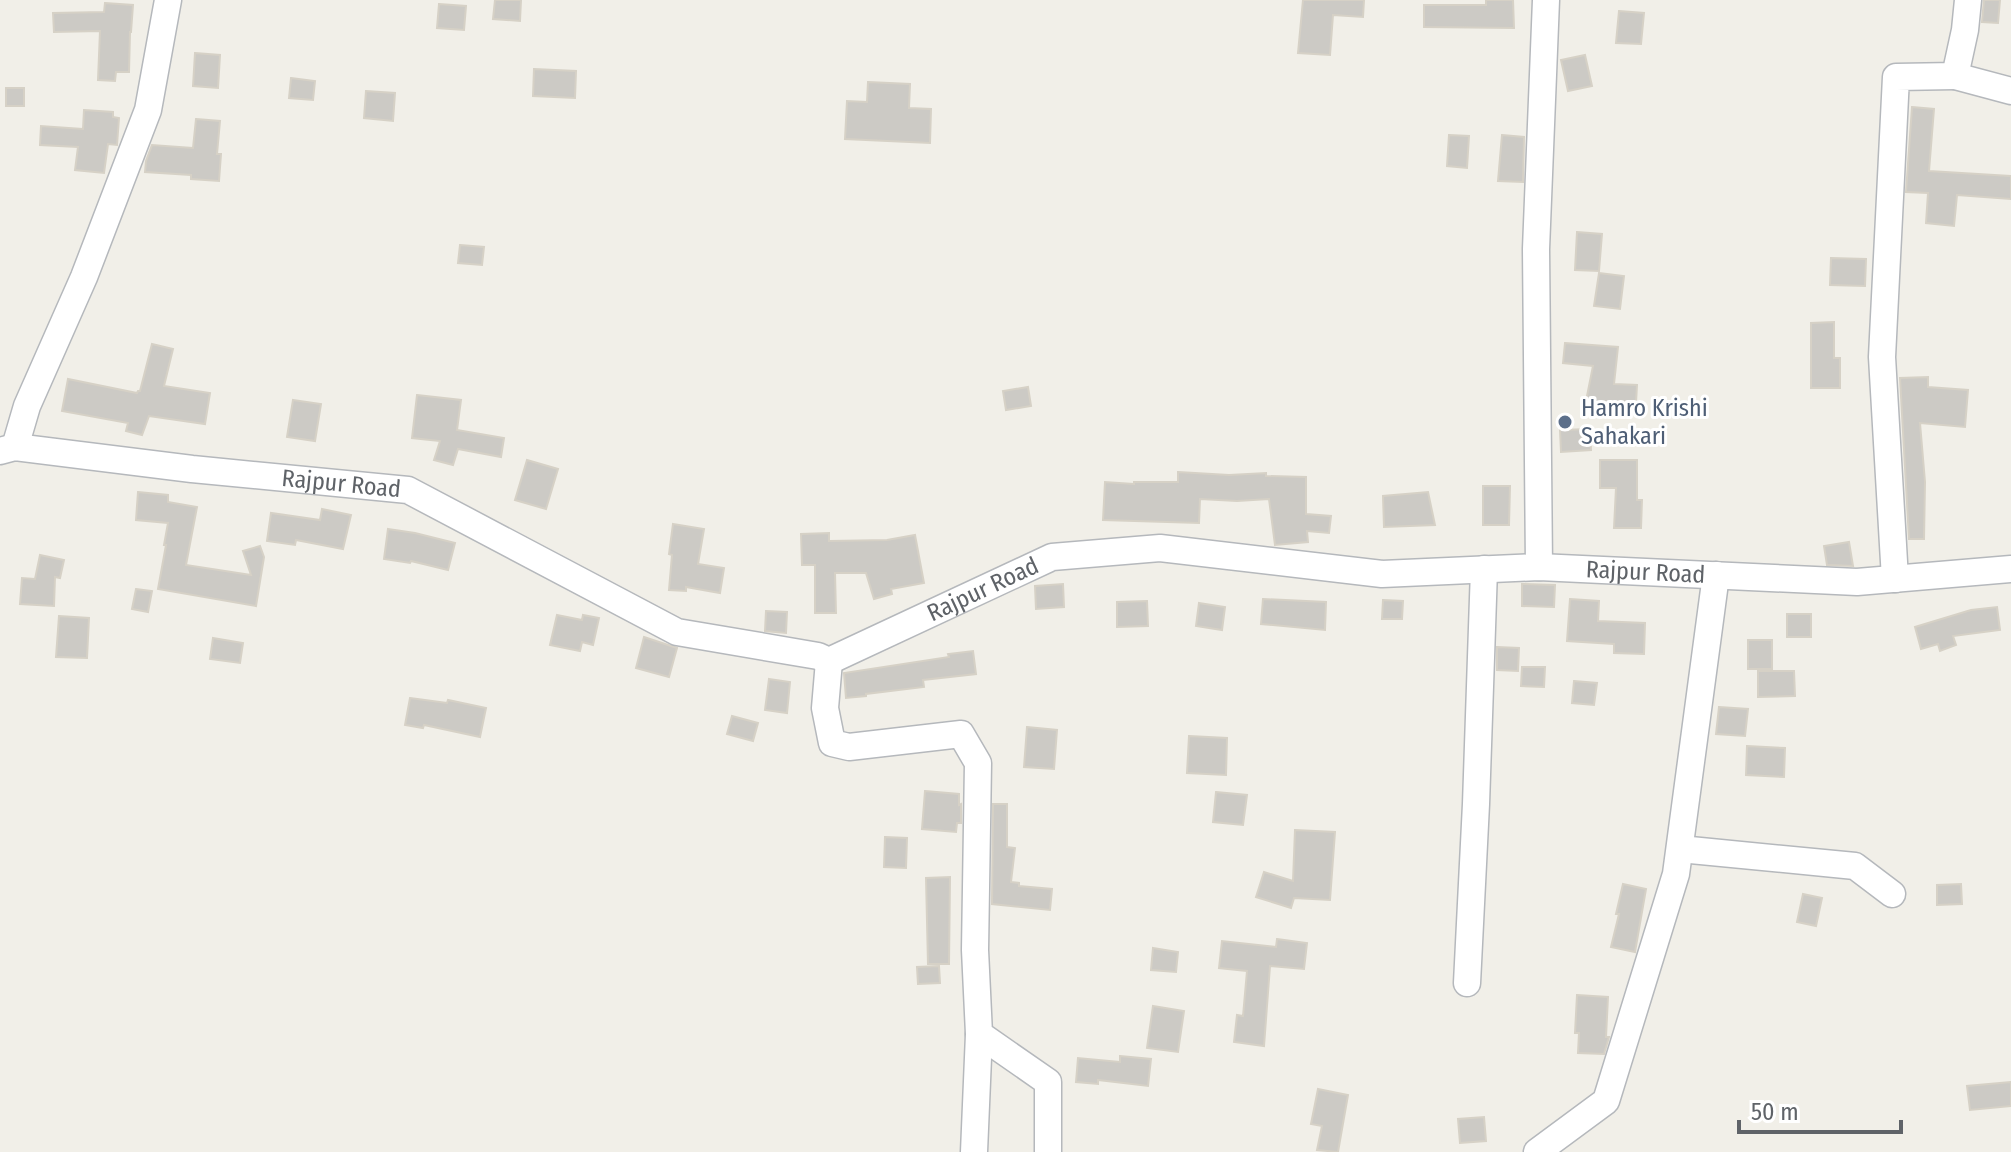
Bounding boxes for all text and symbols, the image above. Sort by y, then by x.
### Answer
place label: Hamro Krishi Sahakari [1581,394,1708,450]
marker: Hamro Krishi Sahakari [1556,413,1574,431]
street label: Rajpur Road [281,464,402,503]
street label: Rajpur Road [923,551,1043,627]
street label: Rajpur Road [1585,555,1706,589]
scale bar [1739,1084,1901,1134]
text: 50 m [1751,1098,1799,1126]

